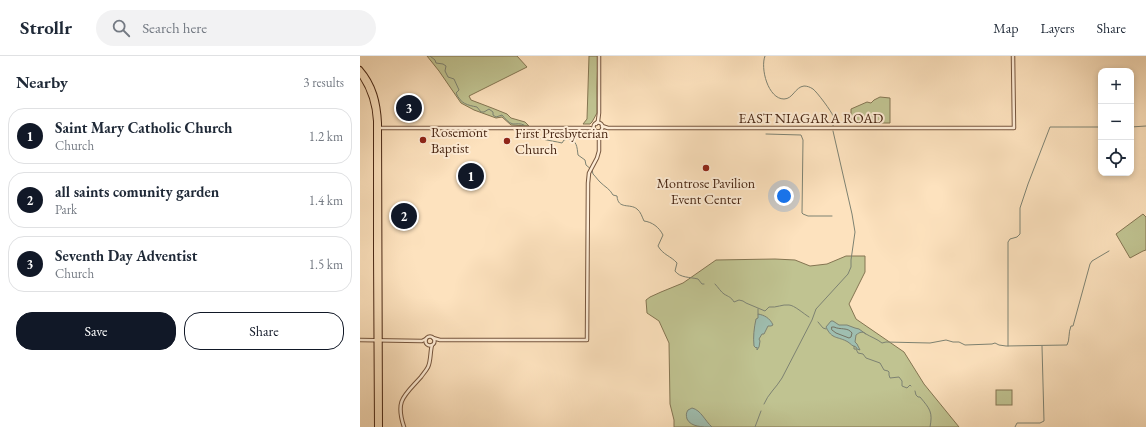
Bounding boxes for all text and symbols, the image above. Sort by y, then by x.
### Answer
search box [96,10,376,46]
text: Strollr [20,15,72,40]
icon: search [110,17,132,39]
text: Search here [142,18,207,37]
text: Map [993,19,1018,37]
text: Layers [1040,19,1075,37]
text: Share [1097,19,1126,37]
map controls [1098,68,1134,176]
button: + [1098,68,1134,104]
text: Nearby [16,71,68,93]
text: 3 results [303,74,344,91]
pin: 3 [396,93,422,123]
button: − [1098,104,1134,140]
street label: EAST NIAGARA ROAD [739,109,884,127]
text: Saint Mary Catholic Church [55,118,232,137]
place label: Rosemont Baptist [431,123,488,157]
place label: First Presbyterian Church [515,124,609,158]
text: 1 [27,128,33,145]
text: 1.2 km [309,128,343,145]
marker: Rosemont Baptist [418,135,428,145]
marker: First Presbyterian Church [502,136,512,146]
text: Church [55,137,94,154]
button: locate [1098,140,1134,176]
pin: 1 [458,161,484,191]
marker: Montrose Pavilion Event Center [701,163,711,173]
place label: Montrose Pavilion Event Center [657,174,756,208]
text: all saints comunity garden [55,182,219,201]
your location [774,186,794,206]
text: 2 [27,192,33,209]
text: 1.4 km [309,192,343,209]
text: Park [55,201,77,218]
pin: 2 [391,201,417,231]
text: Seventh Day Adventist [55,246,197,265]
text: 3 [27,256,33,273]
text: 1.5 km [309,256,343,273]
text: Church [55,265,94,282]
button: Save [16,312,176,350]
button: Share [184,312,344,350]

